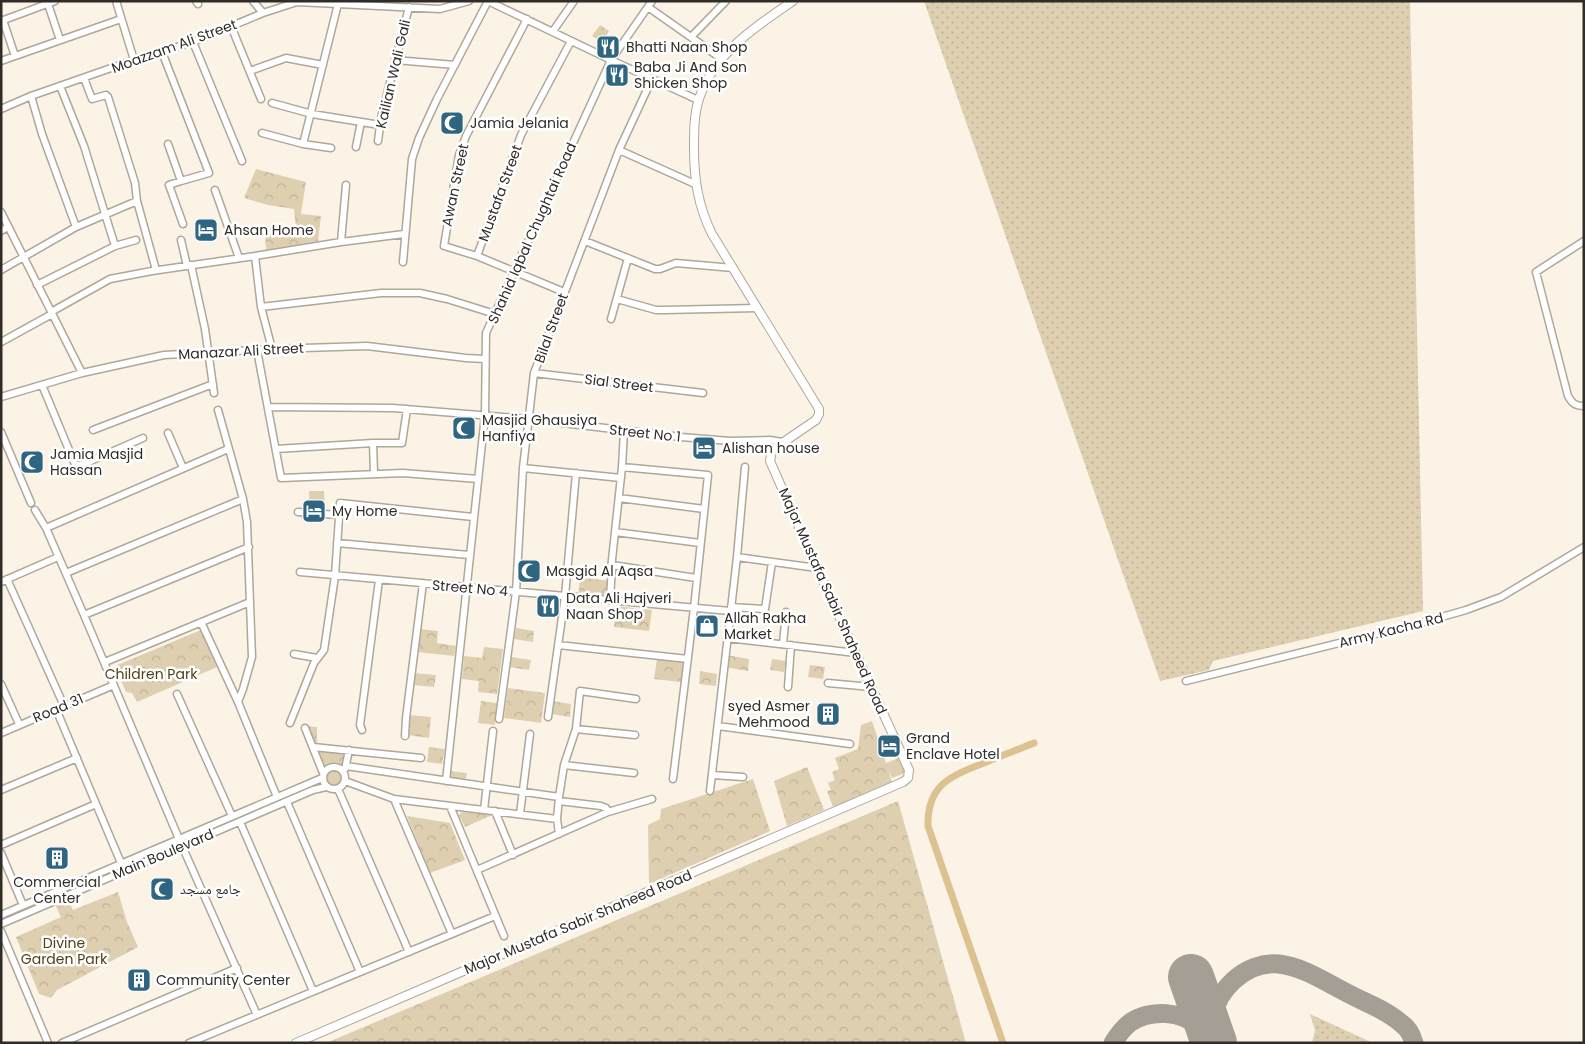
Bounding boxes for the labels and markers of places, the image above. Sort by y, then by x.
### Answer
restaurant icon: Bhatti Naan Shop [595,34,621,60]
place label: Bhatti Naan Shop [626,37,747,57]
place label: Baba Ji And Son Shicken Shop [634,57,747,93]
restaurant icon: Baba Ji And Son Shicken Shop [604,62,630,88]
mosque icon: Jamia Jelania [439,110,465,136]
place label: Jamia Jelania [470,113,569,133]
hotel icon: Ahsan Home [193,217,219,243]
place label: Ahsan Home [224,220,314,240]
place label: Masjid Ghausiya Hanfiya [482,410,597,446]
mosque icon: Masjid Ghausiya Hanfiya [451,415,477,441]
hotel icon: Alishan house [691,435,717,461]
place label: Alishan house [722,438,820,458]
place label: Jamia Masjid Hassan [50,444,143,480]
mosque icon: Jamia Masjid Hassan [19,449,45,475]
hotel icon: My Home [301,498,327,524]
place label: My Home [332,501,398,521]
mosque icon: Masgid Al Aqsa [516,558,542,584]
place label: Masgid Al Aqsa [546,561,653,581]
place label: Data Ali Hajveri Naan Shop [566,588,672,624]
restaurant icon: Data Ali Hajveri Naan Shop [535,593,561,619]
place label: Allah Rakha Market [724,608,806,644]
shop icon: Allah Rakha Market [694,613,720,639]
place label: syed Asmer Mehmood [728,696,810,732]
building icon: syed Asmer Mehmood [815,701,841,727]
place label: Grand Enclave Hotel [906,728,1000,764]
hotel icon: Grand Enclave Hotel [876,733,902,759]
building icon: Commercial Center [44,845,70,871]
place label: Commercial Center [13,872,101,908]
mosque icon: جامع مسجد [149,876,175,902]
place label: جامع مسجد [180,879,241,899]
building icon: Community Center [126,967,152,993]
place label: Community Center [156,970,290,990]

